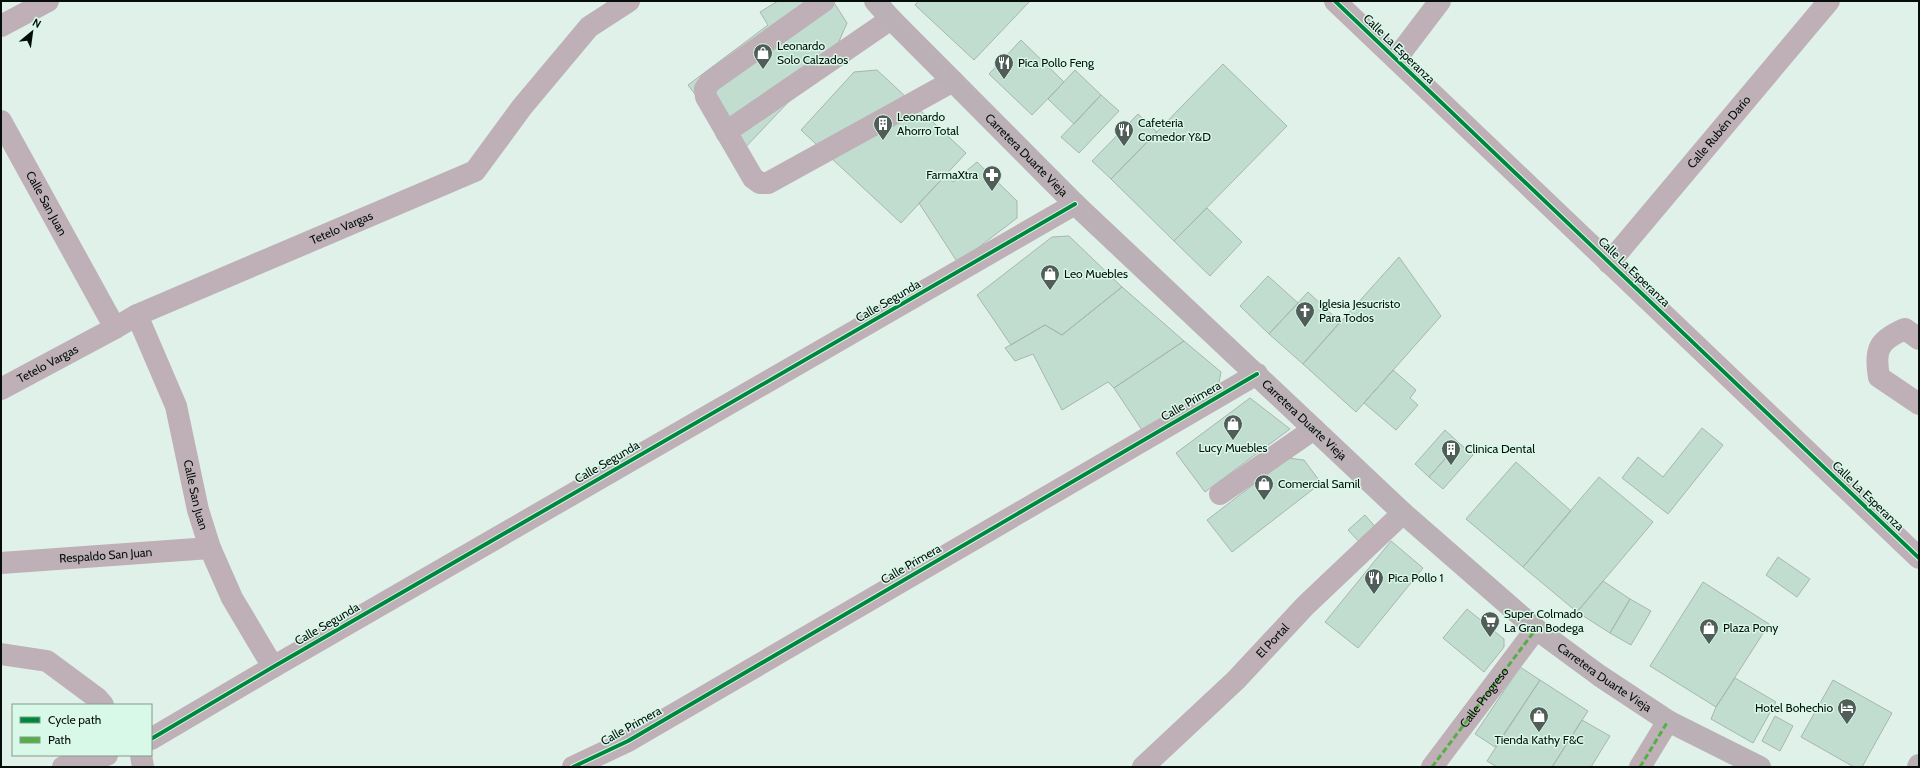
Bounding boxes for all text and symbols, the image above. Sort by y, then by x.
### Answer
street label: Calle La Esperanza [1360,11,1439,87]
north arrow [12,12,52,52]
text: N [30,15,44,31]
place label: Leonardo Solo Calzados [777,38,848,67]
shop icon: Leonardo Solo Calzados [752,42,774,70]
restaurant icon: Pica Pollo Feng [993,52,1015,80]
place label: Pica Pollo Feng [1018,55,1095,70]
street label: Calle Rubén Darío [1684,92,1754,171]
place label: Leonardo Ahorro Total [897,109,959,138]
street label: Carretera Duarte Vieja [982,110,1071,200]
building icon: Leonardo Ahorro Total [872,113,894,141]
place label: Cafeteria Comedor Y&D [1138,115,1211,144]
restaurant icon: Cafeteria Comedor Y&D [1113,119,1135,147]
pharmacy icon: FarmaXtra [981,164,1003,192]
place label: FarmaXtra [926,167,978,182]
street label: Calle San Juan [23,168,71,238]
street label: Tetelo Vargas [307,207,375,247]
street label: Calle La Esperanza [1595,234,1674,310]
shop icon: Leo Muebles [1039,263,1061,291]
place label: Leo Muebles [1064,266,1128,281]
street label: Calle Segunda [853,276,923,325]
place label: Iglesia Jesucristo Para Todos [1319,296,1401,325]
church icon: Iglesia Jesucristo Para Todos [1294,300,1316,328]
street label: Tetelo Vargas [14,341,81,386]
street label: Carretera Duarte Vieja [1259,376,1350,463]
street label: Calle Primera [1158,377,1224,424]
shop icon: Lucy Muebles [1222,413,1244,441]
street label: Calle Segunda [572,437,642,486]
building icon: Clinica Dental [1440,438,1462,466]
place label: Lucy Muebles [1198,440,1268,455]
place label: Clinica Dental [1465,441,1535,456]
street label: Calle San Juan [181,458,212,532]
street label: Calle La Esperanza [1829,458,1908,534]
shop icon: Comercial Samil [1253,473,1275,501]
place label: Comercial Samil [1278,476,1360,491]
street label: Calle Primera [878,540,944,587]
street label: Respaldo San Juan [59,544,153,566]
restaurant icon: Pica Pollo 1 [1363,567,1385,595]
place label: Pica Pollo 1 [1388,570,1443,585]
street label: Calle Segunda [292,599,362,648]
place label: Super Colmado La Gran Bodega [1504,606,1584,635]
supermarket icon: Super Colmado La Gran Bodega [1479,610,1501,638]
shop icon: Plaza Pony [1698,617,1720,645]
street label: El Portal [1252,620,1292,661]
place label: Plaza Pony [1723,620,1778,635]
street label: Carretera Duarte Vieja [1555,639,1655,715]
street label: Calle Progreso [1456,664,1512,731]
hotel icon: Hotel Bohechio [1836,697,1858,725]
place label: Hotel Bohechio [1755,700,1833,715]
street label: Calle Primera [598,703,664,748]
legend [12,704,152,756]
shop icon: Tienda Kathy F&C [1528,705,1550,733]
text: Cycle path [48,712,101,727]
text: Path [48,732,71,747]
place label: Tienda Kathy F&C [1494,732,1584,747]

